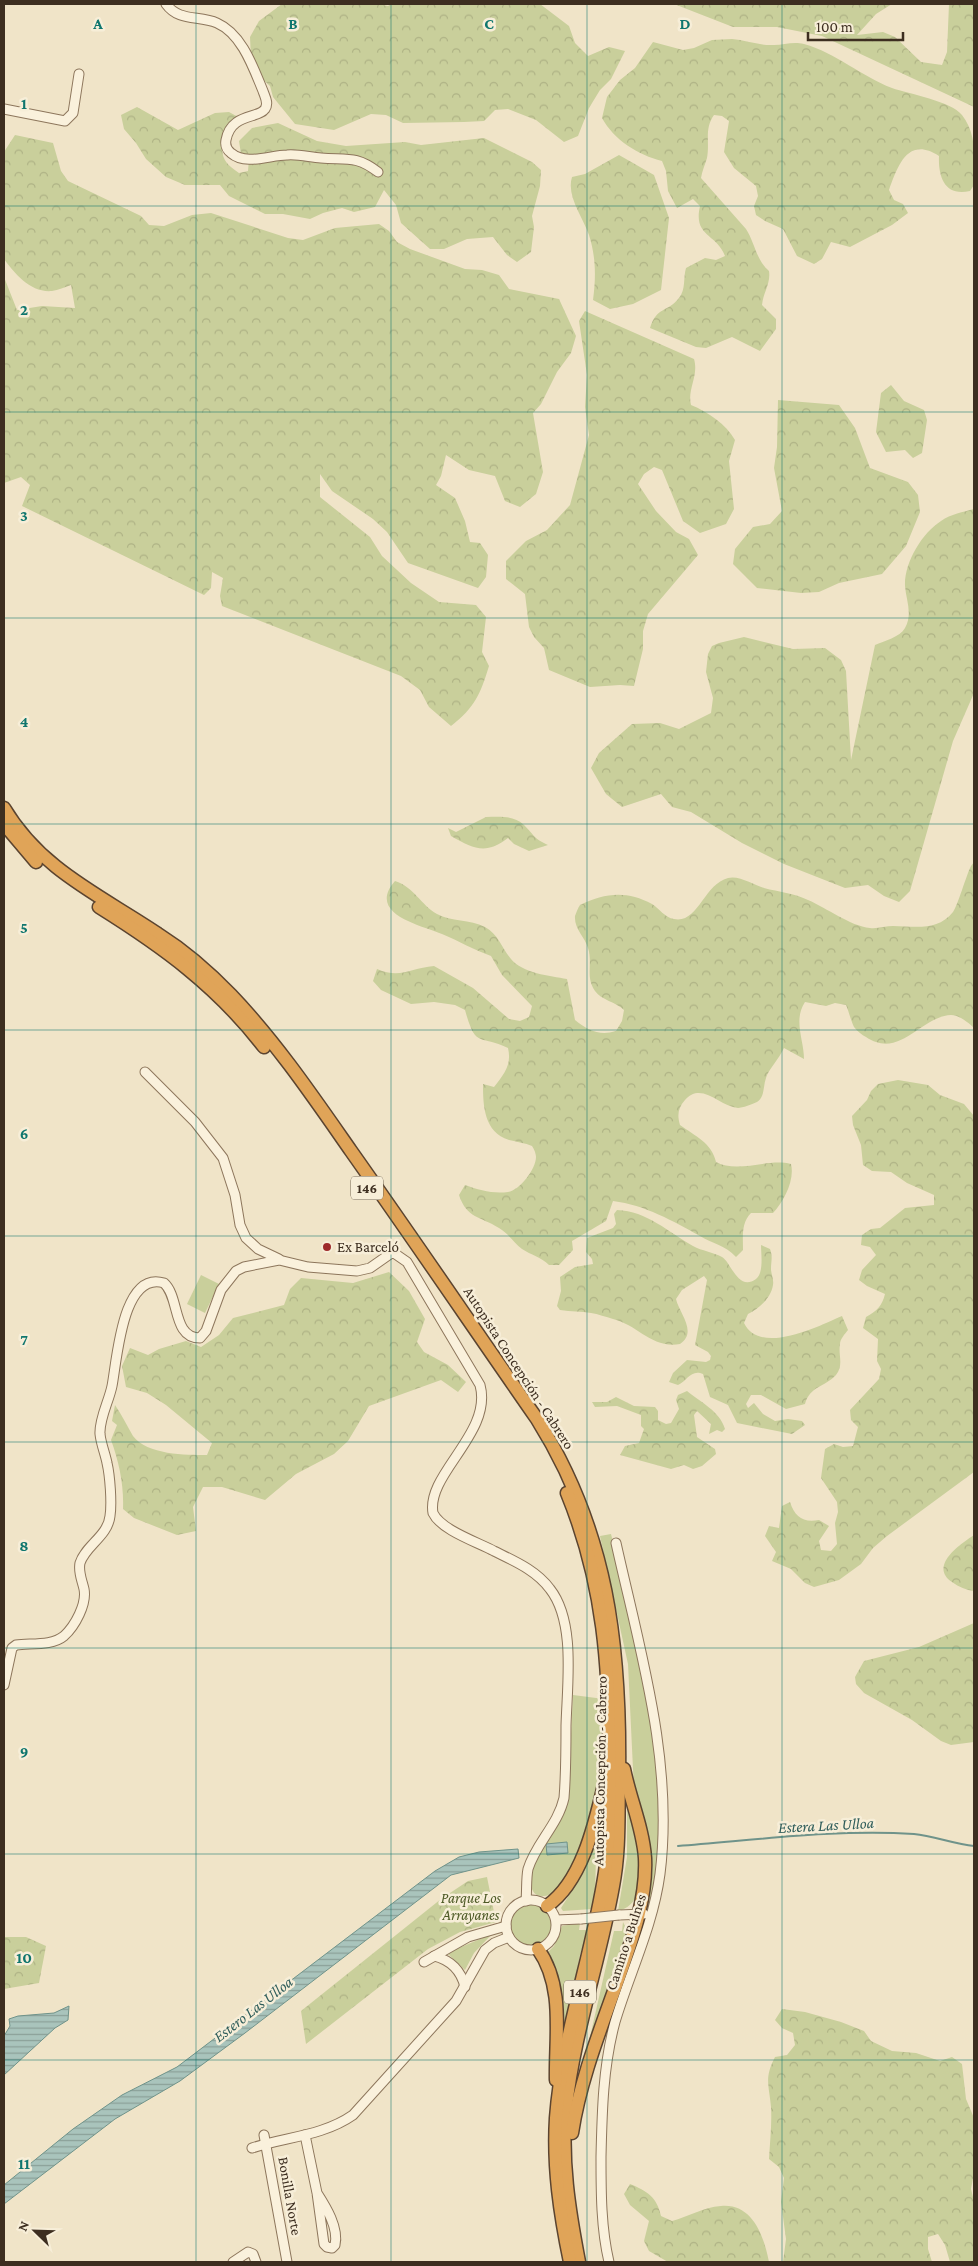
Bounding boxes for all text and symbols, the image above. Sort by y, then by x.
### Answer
scale bar [808,10,903,42]
text: A [92,15,103,32]
text: B [288,15,298,32]
text: C [484,15,494,32]
text: D [679,15,691,32]
text: 100 m [816,19,853,35]
text: 1 [21,95,27,112]
text: 2 [20,301,28,318]
text: 3 [20,507,28,524]
text: 4 [20,713,29,730]
text: 5 [20,919,28,936]
text: 6 [20,1125,28,1142]
road number: 146 [351,1176,383,1200]
place label: Ex Barceló [337,1239,399,1255]
marker: Ex Barceló [321,1241,333,1253]
street label: Autopista Concepción - Cabrero [460,1284,577,1453]
text: 7 [20,1331,28,1348]
text: 8 [19,1537,29,1554]
street label: Autopista Concepción - Cabrero [590,1676,611,1866]
text: 9 [20,1743,28,1760]
water label: Estera Las Ulloa [778,1814,875,1836]
park label: Parque Los Arrayanes [441,1890,502,1924]
street label: Camino a Bulnes [603,1892,649,1992]
text: 10 [16,1949,32,1966]
water label: Estero Las Ulloa [210,1973,296,2045]
road number: 146 [564,1980,596,2004]
text: 11 [18,2155,30,2172]
street label: Bonilla Norte [275,2156,305,2237]
north arrow [10,2206,60,2256]
text: N [14,2218,32,2233]

